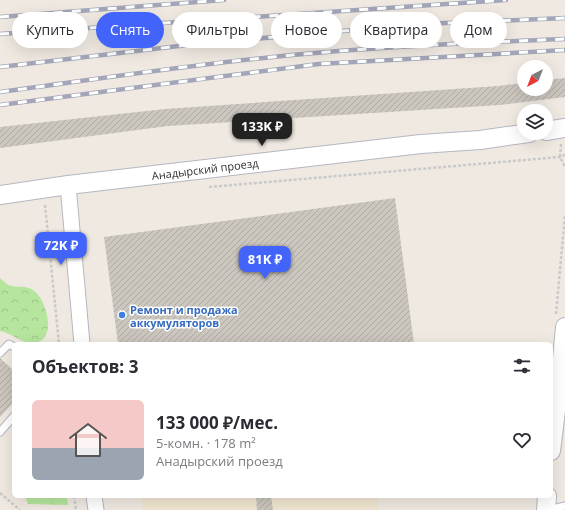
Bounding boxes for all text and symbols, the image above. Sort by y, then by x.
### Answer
chip: Купить [12,12,88,48]
chip: Снять [96,12,164,48]
chip: Фильтры [172,12,263,48]
chip: Новое [271,12,342,48]
chip: Квартира [350,12,442,48]
chip: Дом [450,12,507,48]
north arrow [517,60,553,96]
map controls [517,60,553,140]
button: layers [517,104,553,140]
pin: 133K ₽ [229,113,295,147]
text: 133K ₽ [241,117,283,135]
street label: Анадырский проезд [151,155,260,183]
pin: 72K ₽ [33,232,89,266]
text: 72K ₽ [44,236,78,254]
pin: 81K ₽ [237,246,293,280]
text: 81K ₽ [248,250,282,268]
place label: Ремонт и продажа аккумуляторов [130,302,238,330]
marker: Ремонт и продажа аккумуляторов [117,310,127,320]
text: Объектов: 3 [32,355,138,378]
icon: filters [511,355,533,377]
text: 133 000 ₽/мес. [156,411,278,434]
icon: home [64,416,112,464]
icon: heart [511,429,533,451]
text: 5-комн. · 178 m² [156,434,256,452]
text: Анадырский проезд [156,452,283,470]

